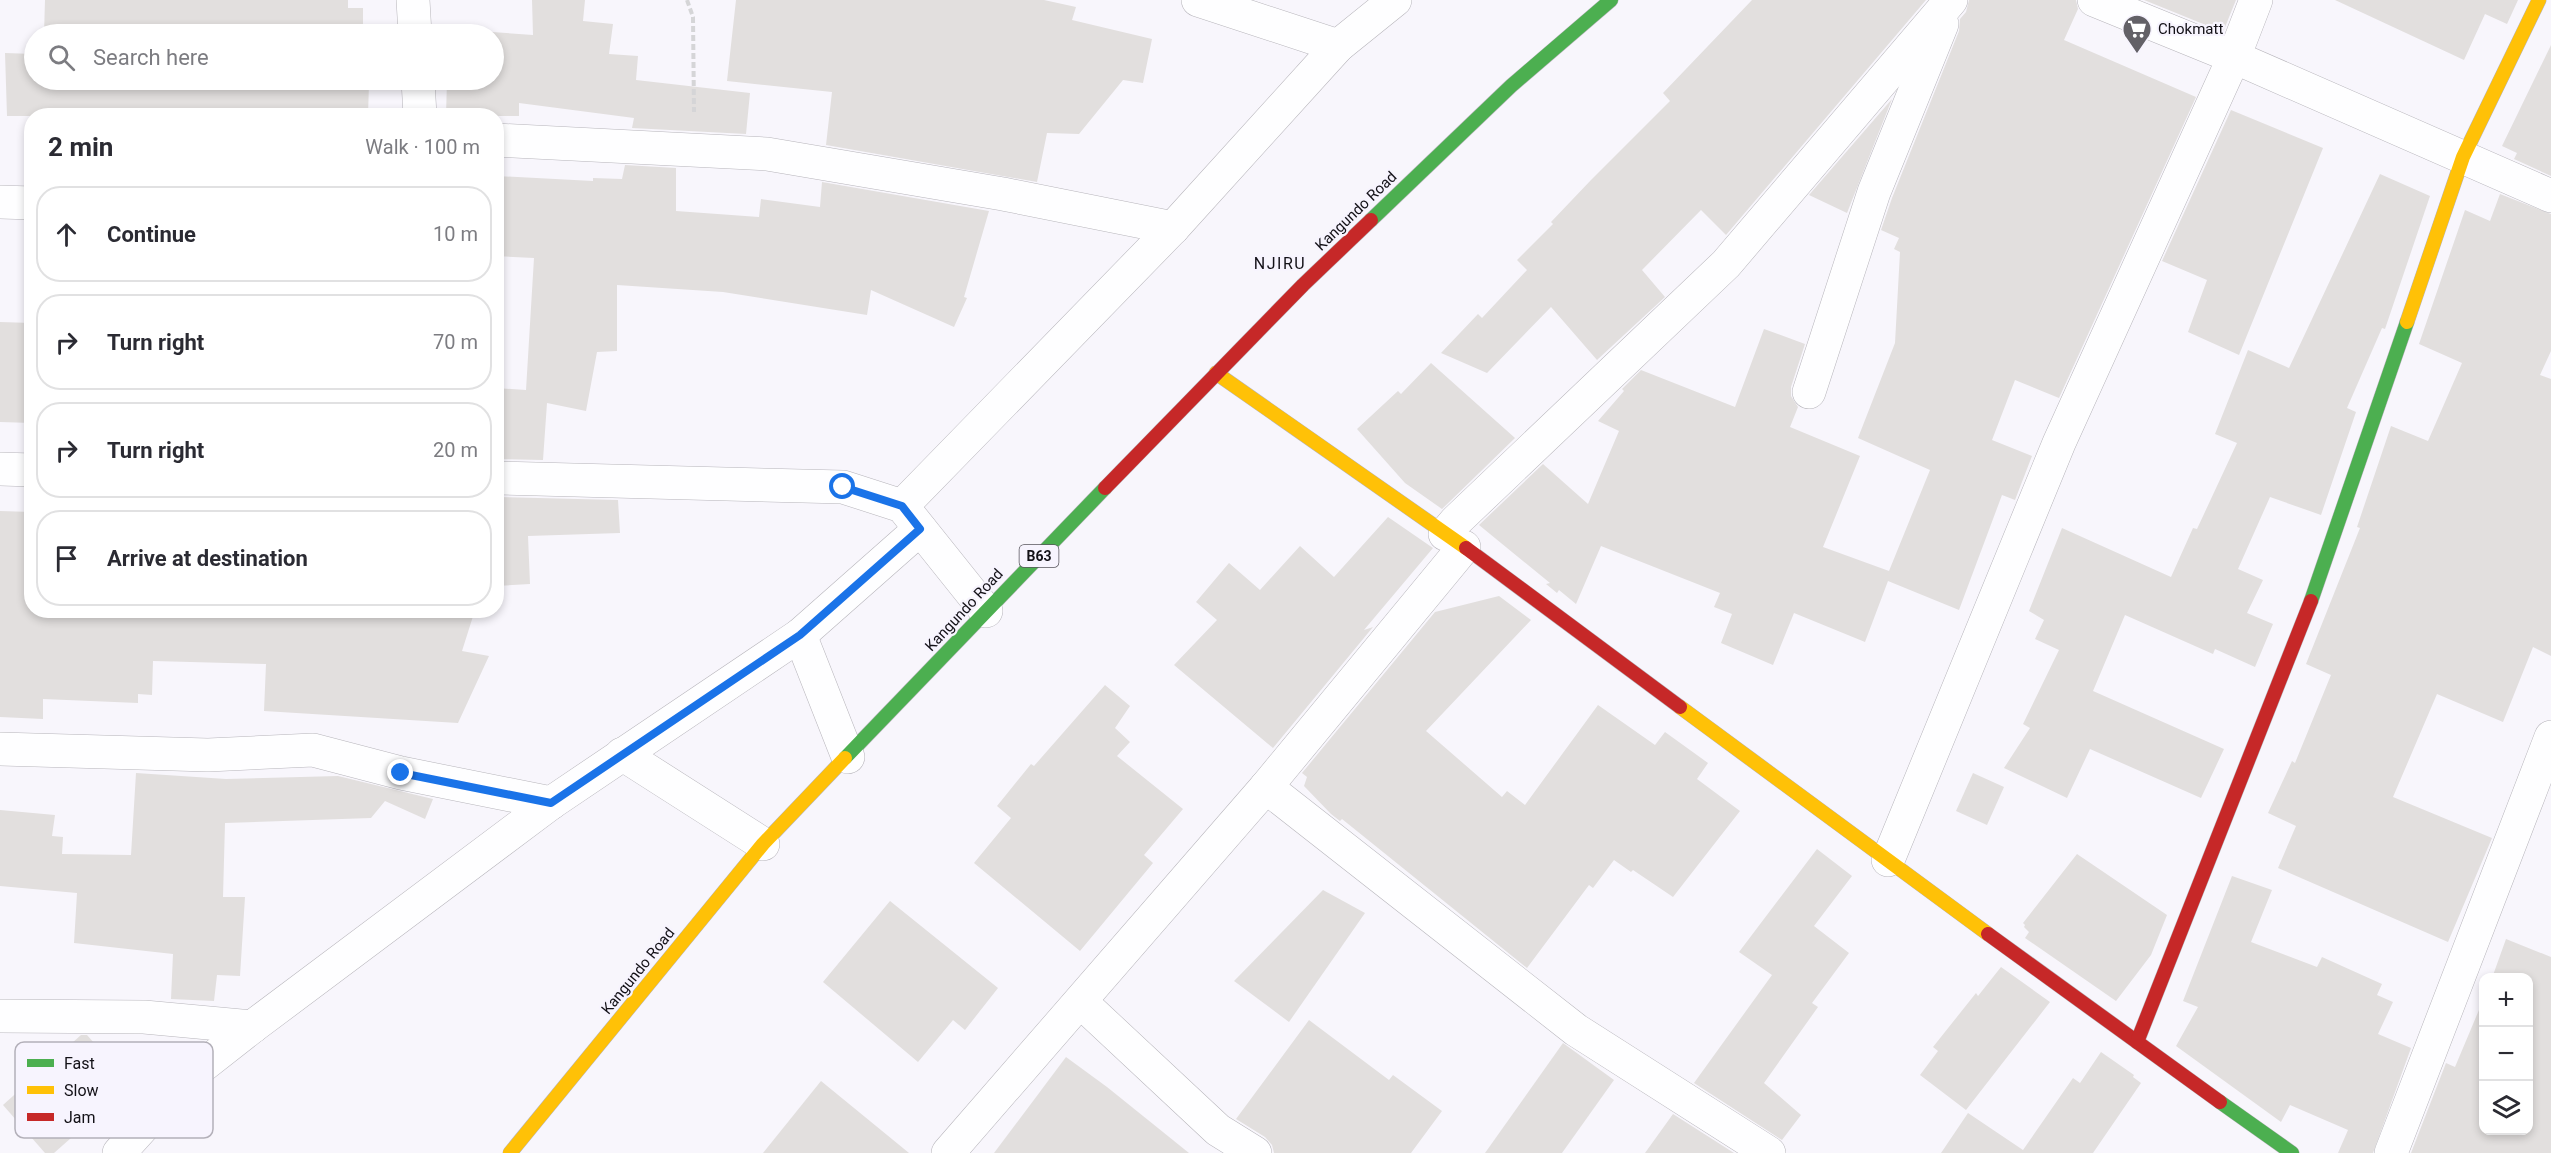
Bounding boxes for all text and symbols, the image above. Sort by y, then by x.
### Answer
supermarket icon: Chokmatt [2121,13,2153,55]
place label: Chokmatt [2158,20,2223,38]
search box [24,24,504,90]
icon: search [45,41,78,74]
text: Search here [93,45,209,70]
text: 2 min [48,132,113,162]
text: Walk · 100 m [365,135,480,159]
street label: Kangundo Road [1312,168,1400,254]
icon: ahead [50,218,83,251]
text: Continue [107,222,196,247]
text: 10 m [433,222,478,246]
district label: NJIRU [1254,254,1306,273]
icon: right [50,326,83,359]
text: Turn right [107,330,204,355]
text: 70 m [433,330,478,354]
icon: right [50,434,83,467]
text: Turn right [107,438,204,463]
text: 20 m [433,438,478,462]
route start [829,473,855,499]
icon: arrive [50,542,83,575]
road number: B63 [1020,545,1058,567]
text: Arrive at destination [107,546,308,571]
street label: Kangundo Road [921,565,1007,655]
route end [387,759,413,785]
street label: Kangundo Road [598,924,678,1018]
map controls [2479,973,2533,1135]
button: + [2479,973,2533,1027]
button: − [2479,1027,2533,1081]
legend [15,1042,213,1138]
text: Fast [64,1054,95,1073]
text: Slow [64,1081,99,1100]
button: layers [2479,1081,2533,1135]
text: Jam [64,1108,96,1127]

